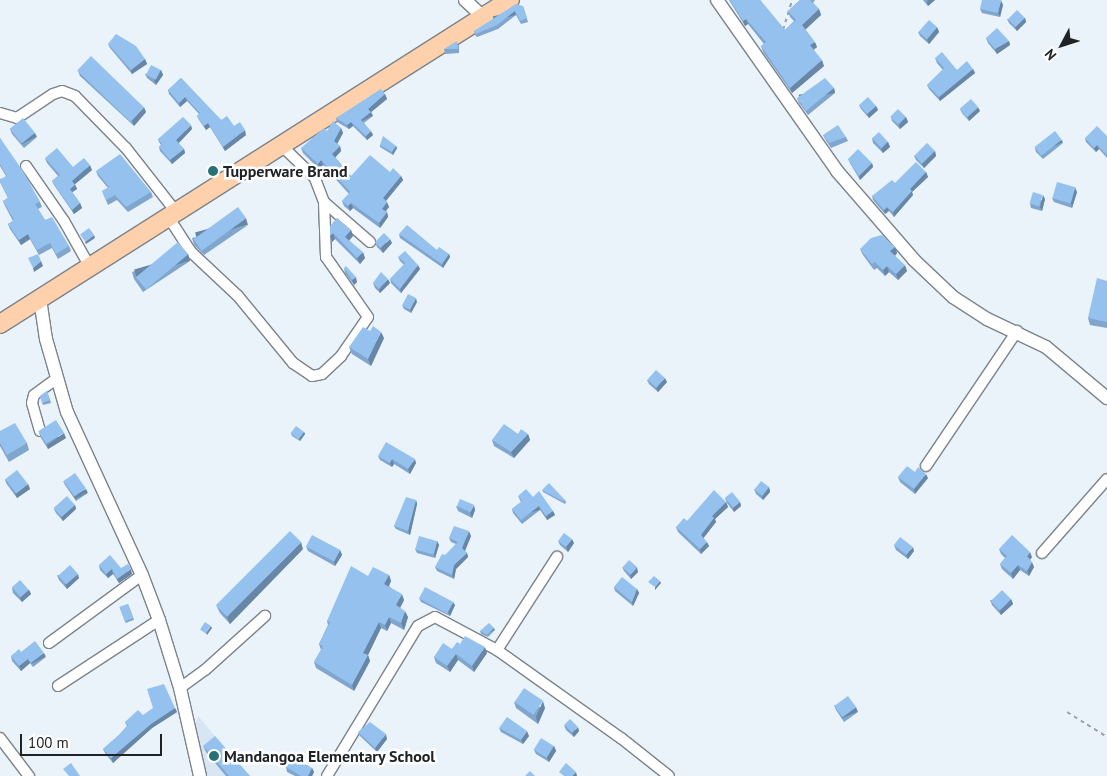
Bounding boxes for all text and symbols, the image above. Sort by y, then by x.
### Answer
north arrow [1037,20,1087,70]
text: N [1041,45,1060,64]
place label: Tupperware Brand [223,161,348,181]
marker: Tupperware Brand [207,165,219,177]
scale bar [22,724,165,756]
text: 100 m [28,733,69,752]
place label: Mandangoa Elementary School [224,746,436,766]
marker: Mandangoa Elementary School [208,750,220,762]

